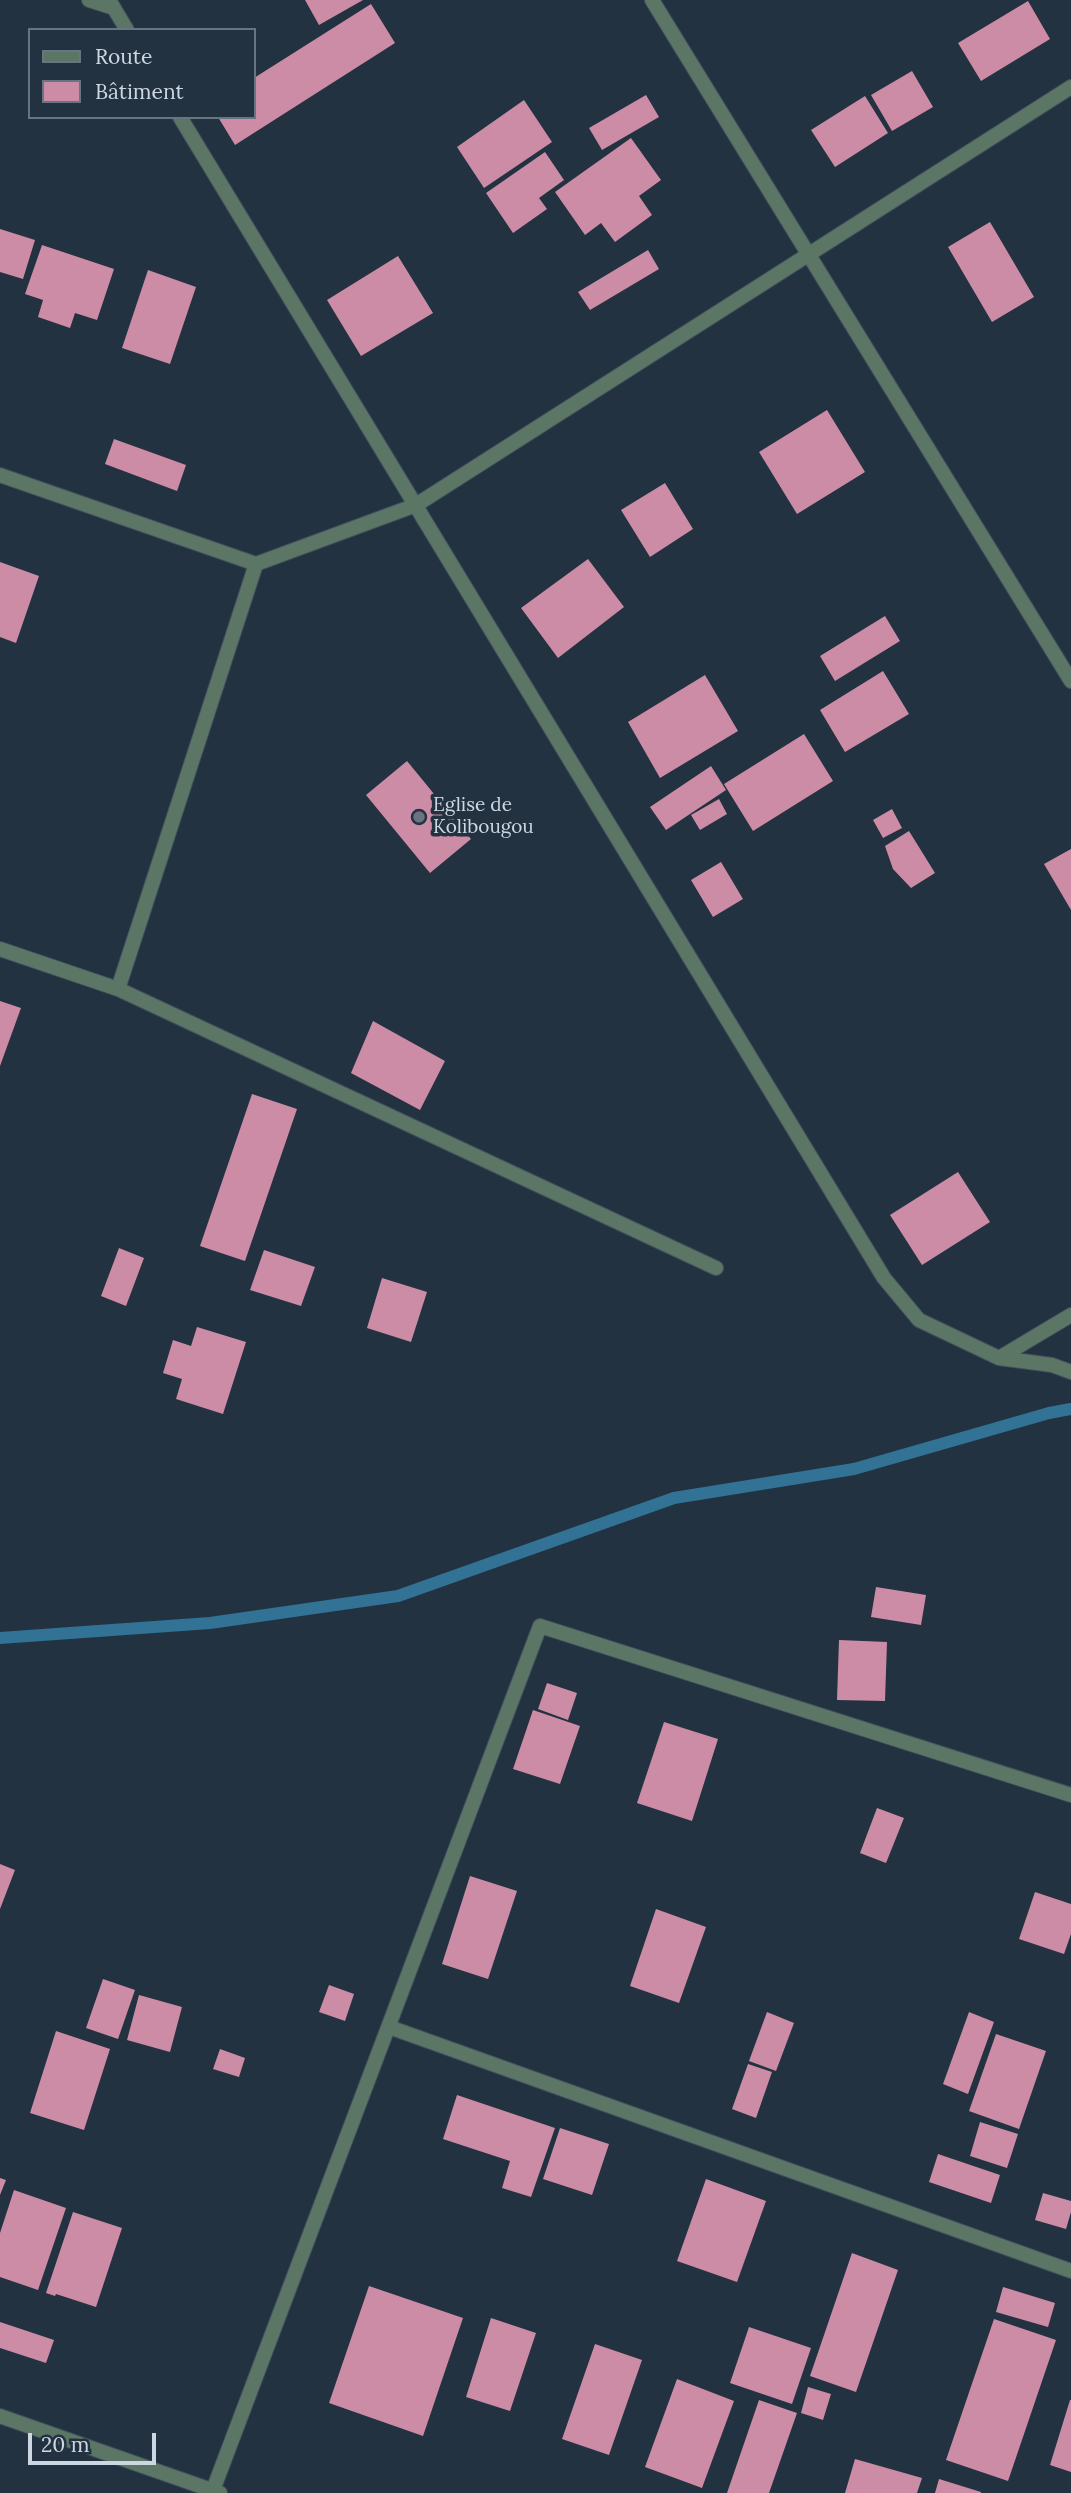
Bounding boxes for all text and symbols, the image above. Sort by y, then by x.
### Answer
legend [28,28,256,119]
text: Route [95,43,152,70]
text: Bâtiment [95,78,184,105]
place label: Eglise de Kolibougou [433,795,534,839]
marker: Eglise de Kolibougou [411,809,427,825]
scale bar [32,2420,159,2464]
text: 20 m [41,2431,90,2458]

